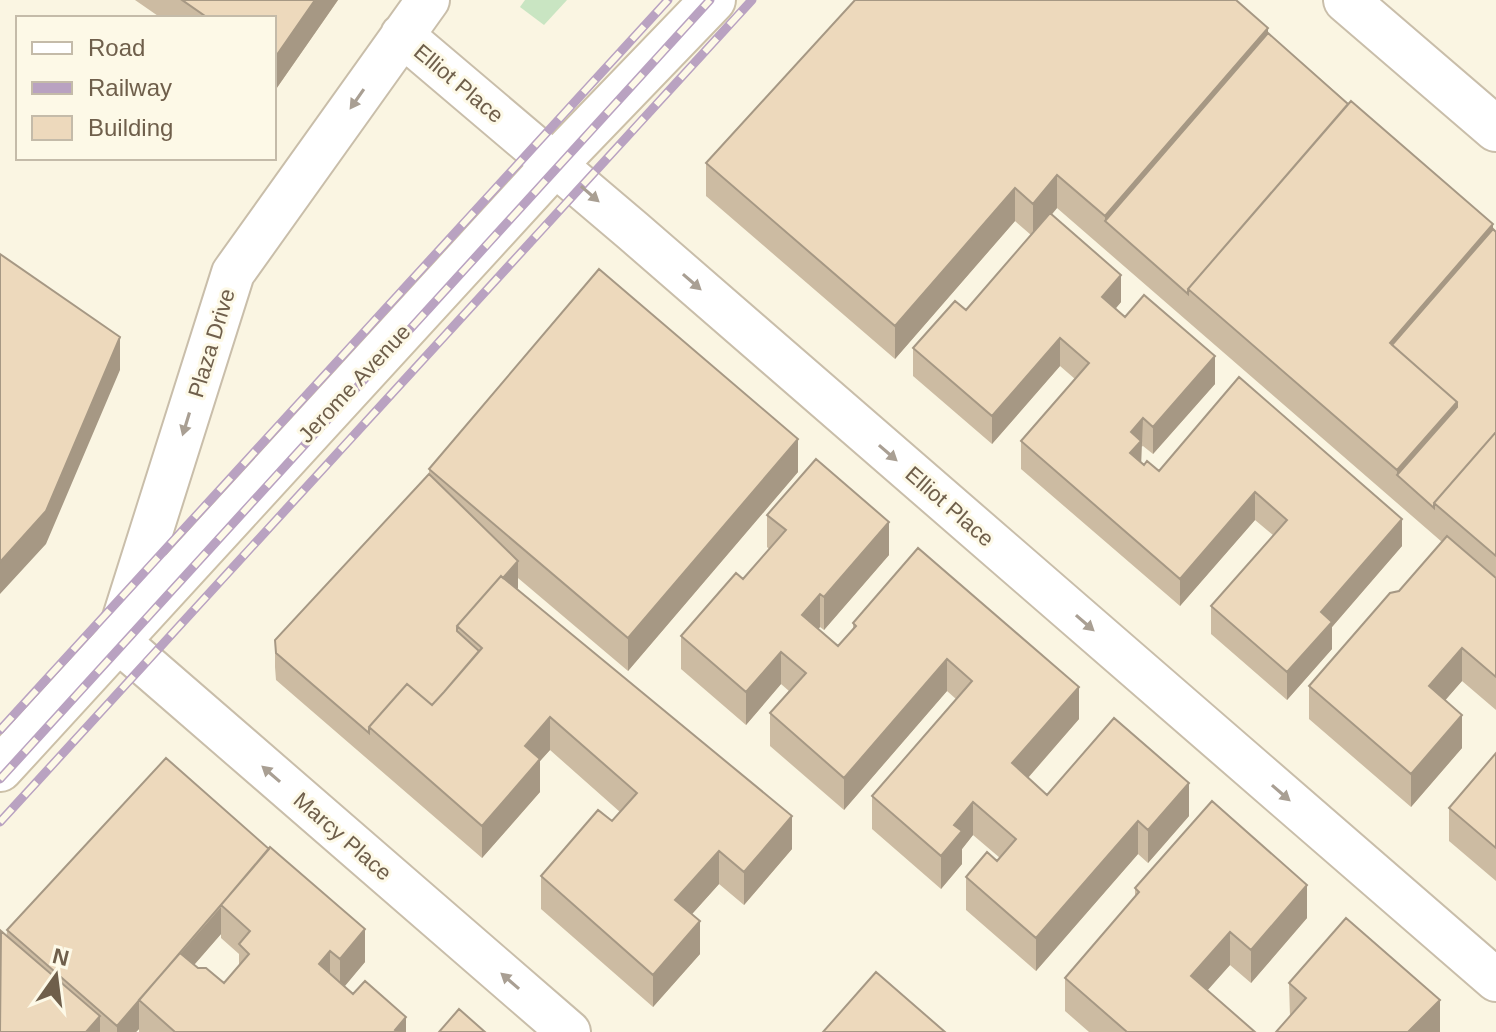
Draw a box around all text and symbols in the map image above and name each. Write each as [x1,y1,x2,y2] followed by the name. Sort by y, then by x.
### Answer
[16,16,276,160] legend
[88,34,145,61] text: Road
[409,39,508,128] street label: Elliot Place
[88,74,172,101] text: Railway
[349,88,365,110] one-way arrow
[88,114,173,141] text: Building
[580,185,600,202] one-way arrow
[682,273,702,290] one-way arrow
[183,286,240,401] street label: Plaza Drive
[293,319,416,448] street label: Jerome Avenue
[179,412,192,436] one-way arrow
[879,443,898,461] one-way arrow
[900,461,999,552] street label: Elliot Place
[1074,614,1094,631] one-way arrow
[261,766,281,783] one-way arrow
[1271,784,1291,802] one-way arrow
[289,787,397,886] street label: Marcy Place
[16,936,96,1016] north arrow
[50,943,71,971] text: N
[500,973,520,990] one-way arrow

